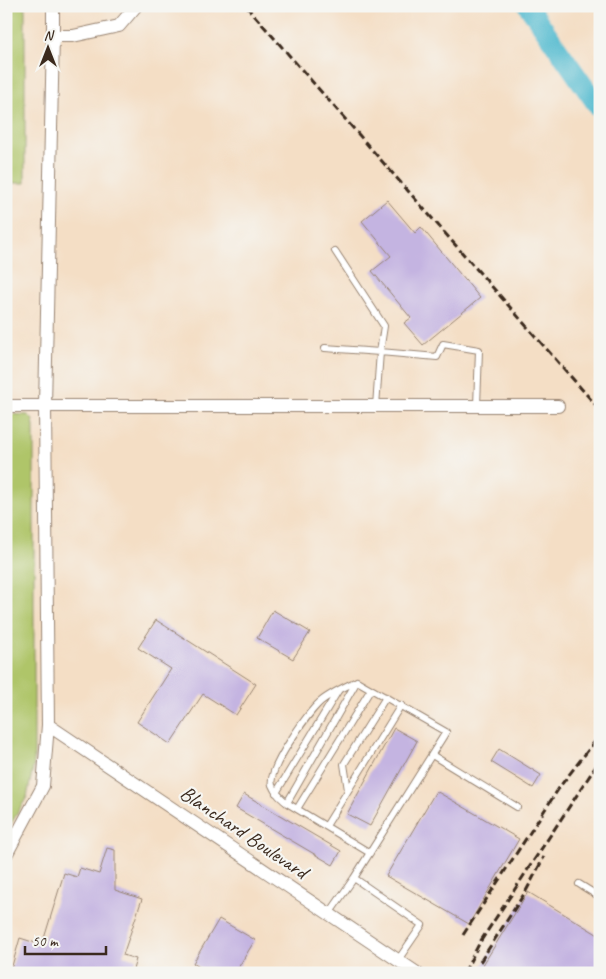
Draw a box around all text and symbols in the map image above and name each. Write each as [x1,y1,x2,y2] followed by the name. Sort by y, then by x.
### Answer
[22,22,72,72] north arrow
[44,27,55,44] text: N
[175,780,316,886] street label: Blanchard Boulevard
[25,924,106,956] scale bar
[32,932,59,951] text: 50 m

